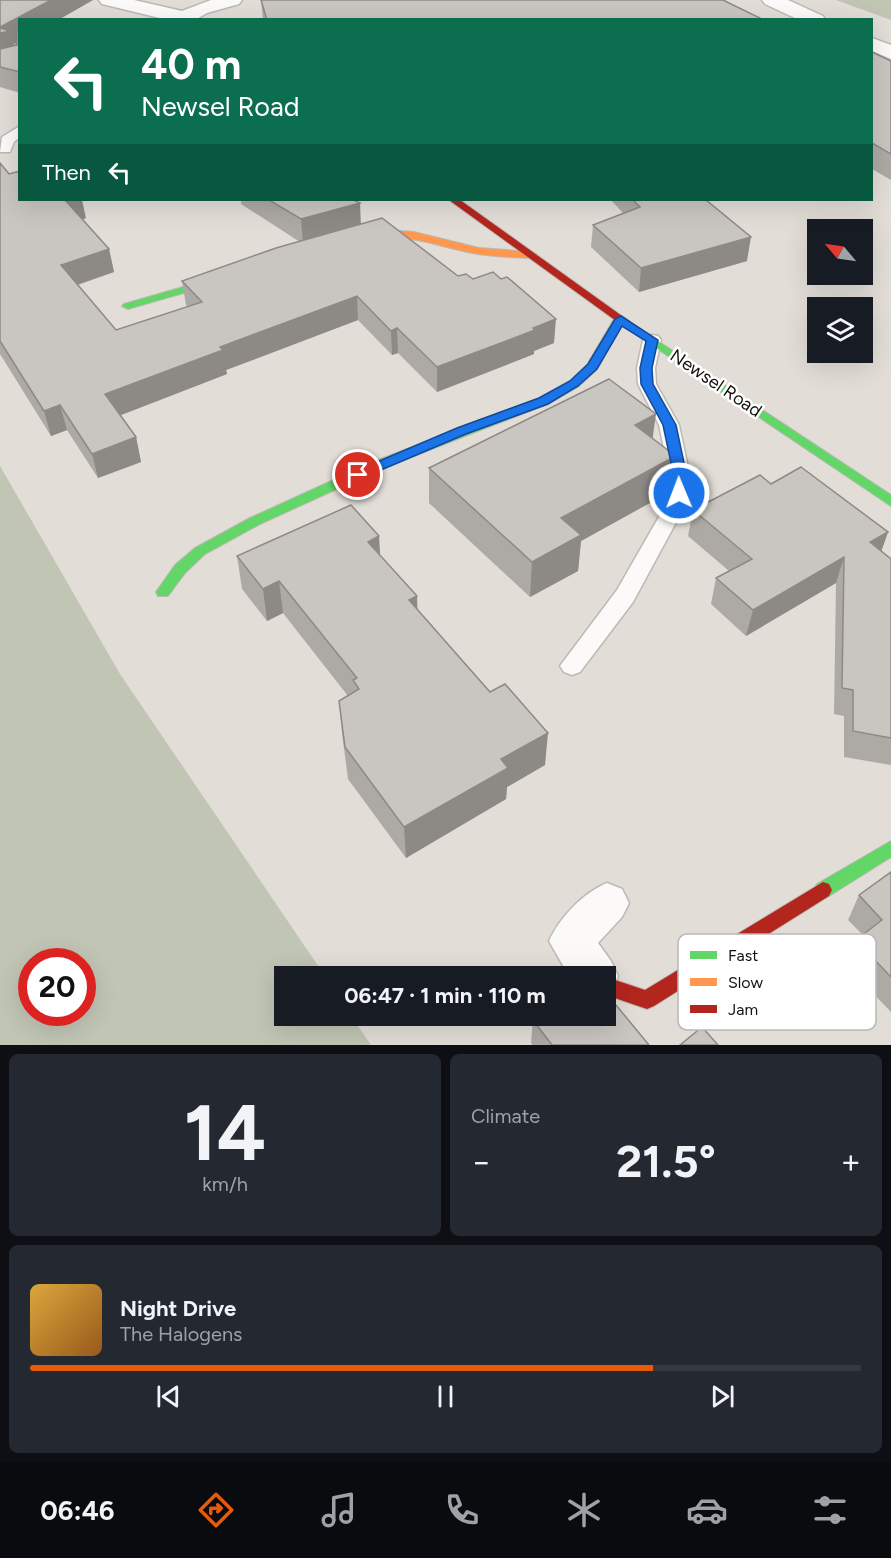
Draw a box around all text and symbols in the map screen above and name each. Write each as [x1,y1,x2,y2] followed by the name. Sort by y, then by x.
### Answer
[141,39,241,90] text: 40 m
[42,42,120,120] icon: left
[141,90,300,123] text: Newsel Road
[103,156,136,189] icon: left
[42,159,91,186] text: Then
[807,219,873,285] north arrow
[807,219,873,363] map controls
[807,297,873,363] button: layers
[666,344,766,422] street label: Newsel Road
[332,449,383,500] pin
[341,458,374,491] icon: arrive
[647,461,711,525] position arrow
[678,934,876,1030] legend
[728,946,758,965] text: Fast
[18,948,96,1026] speed limit sign: 20
[728,973,763,992] text: Slow
[344,982,546,1009] text: 06:47 · 1 min · 110 m
[728,1000,758,1019] text: Jam
[184,1086,266,1180] text: 14
[471,1104,540,1128] text: Climate
[616,1134,716,1188] text: 21.5°
[471,1142,492,1181] text: −
[840,1142,861,1181] text: +
[202,1172,248,1196] text: km/h
[120,1295,236,1322] text: Night Drive
[120,1322,242,1346] text: The Halogens
[152,1380,185,1413] icon: previous
[429,1380,462,1413] icon: pause
[706,1380,739,1413] icon: next
[195,1489,237,1531] icon: directions
[318,1489,360,1531] icon: music
[441,1489,483,1531] icon: phone
[563,1489,605,1531] icon: climate
[686,1489,728,1531] icon: car
[809,1489,851,1531] icon: filters
[40,1494,114,1527] text: 06:46

